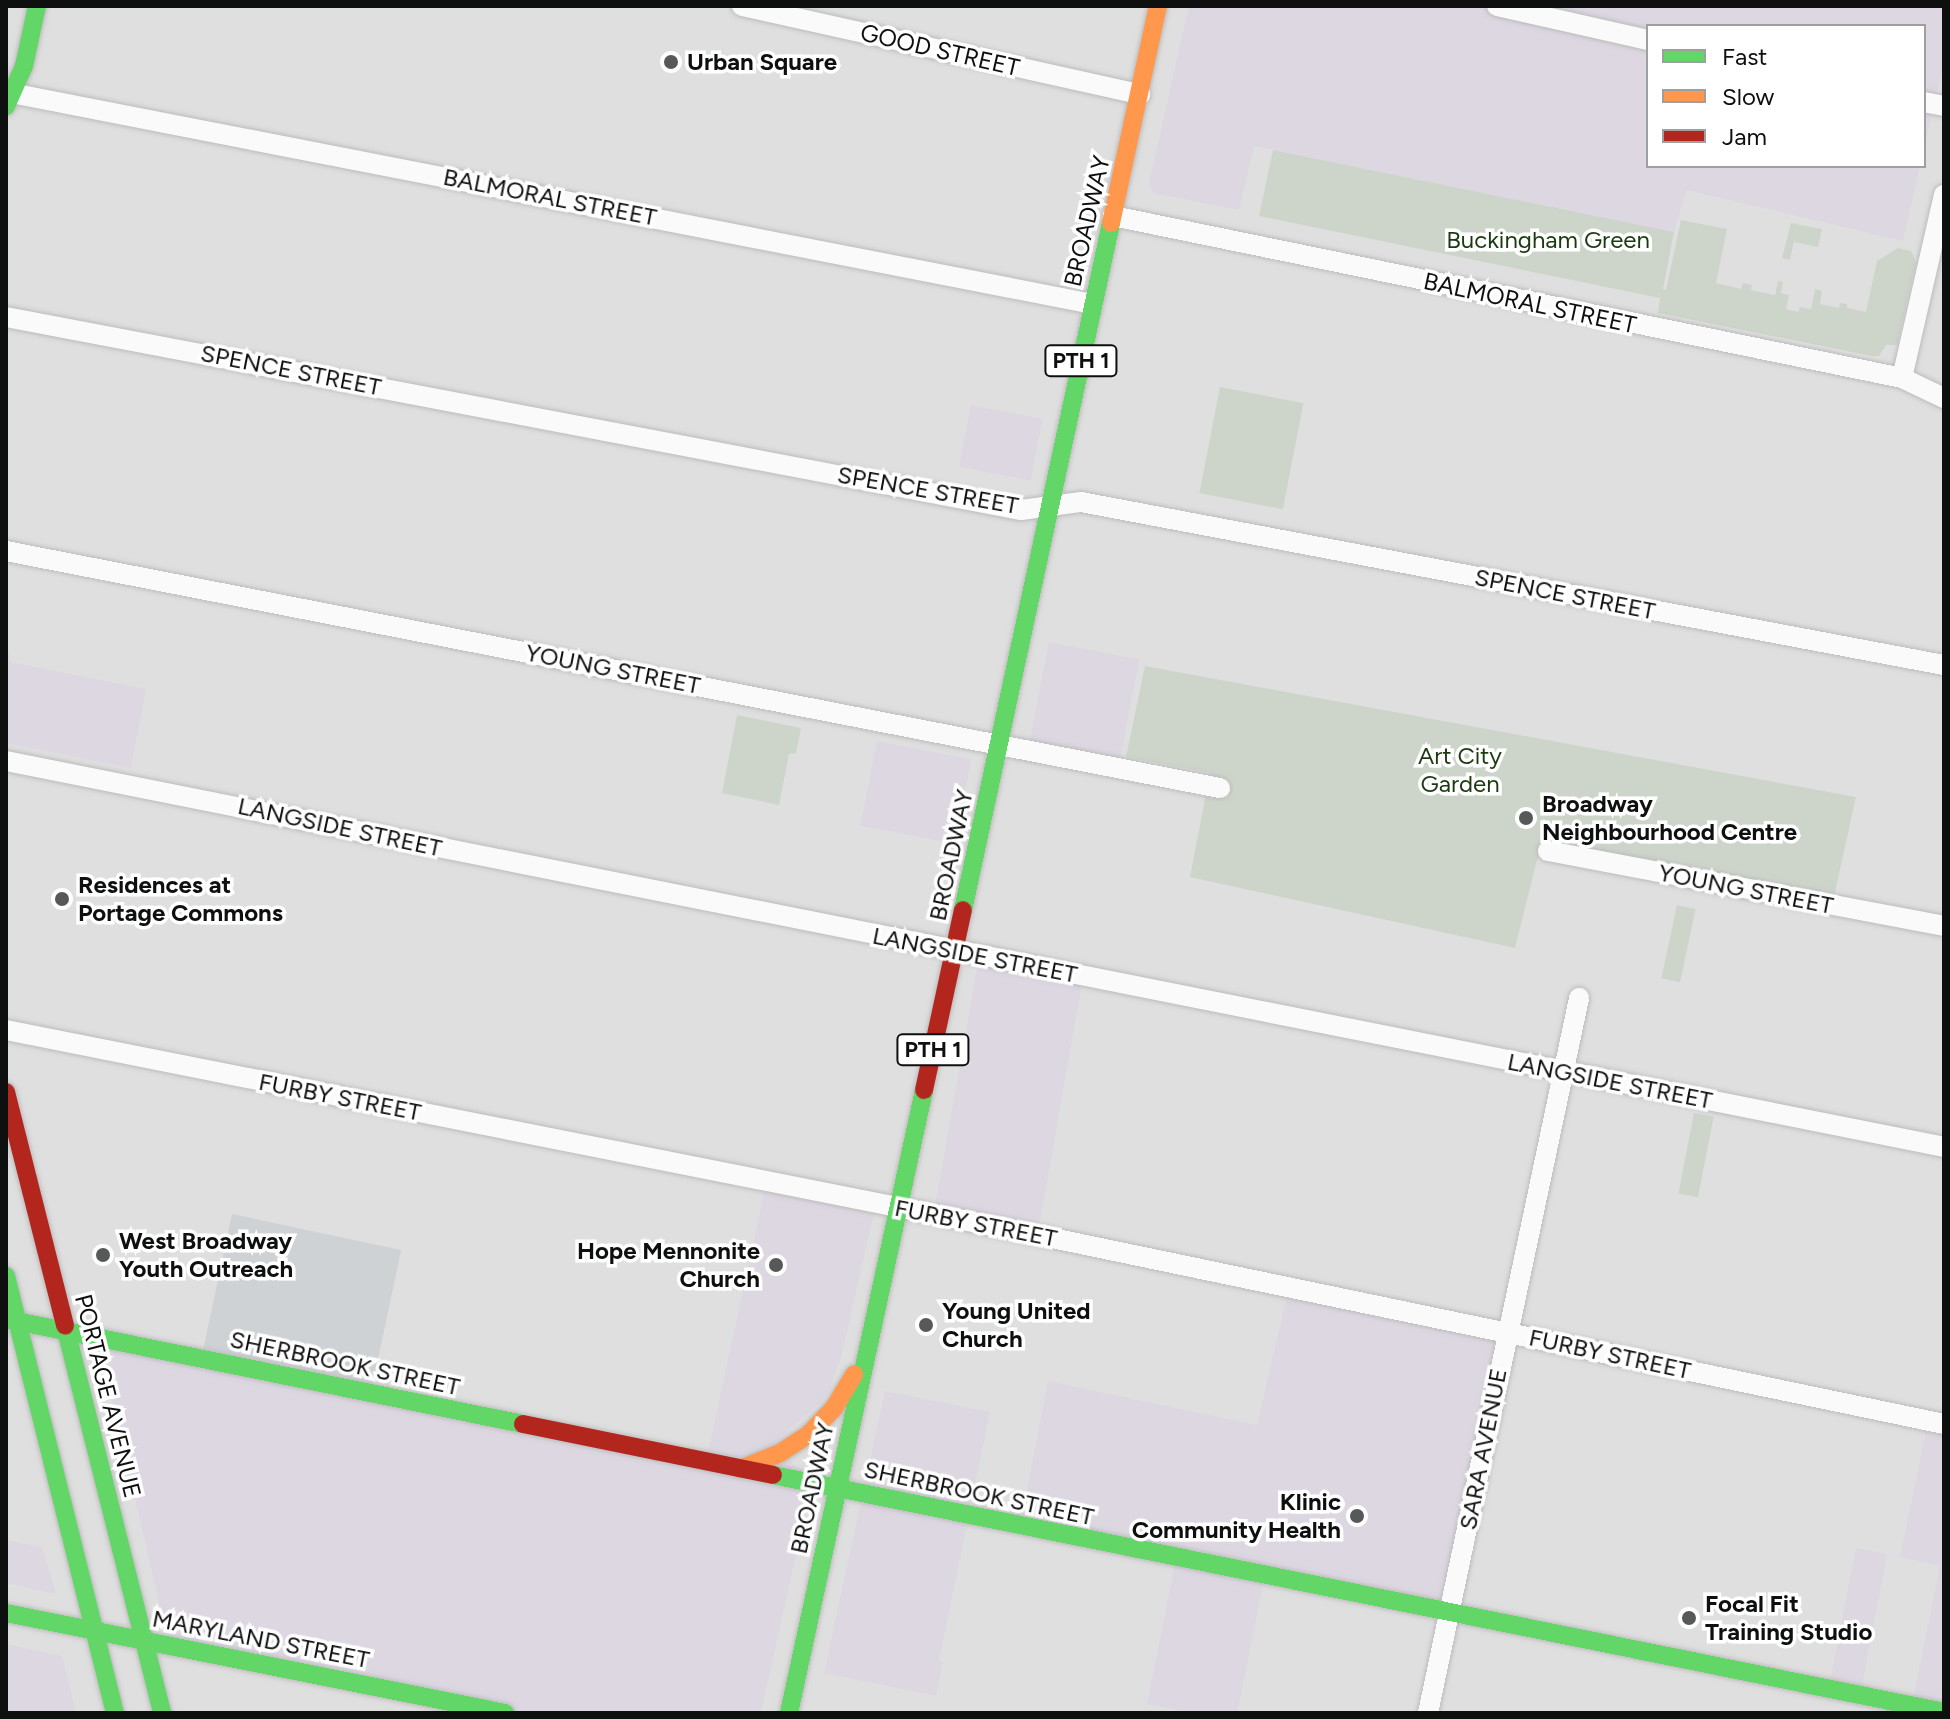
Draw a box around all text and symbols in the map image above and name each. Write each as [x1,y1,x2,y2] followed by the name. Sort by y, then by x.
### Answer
[858,18,1022,82] street label: GOOD STREET
[1646,24,1926,168] legend
[1722,42,1767,71] text: Fast
[687,48,837,76] place label: Urban Square
[662,53,680,71] marker: Urban Square
[1722,82,1774,111] text: Slow
[1722,122,1767,151] text: Jam
[1058,153,1116,289] street label: BROADWAY
[441,162,659,232] street label: BALMORAL STREET
[1446,226,1650,254] park label: Buckingham Green
[1421,266,1639,340] street label: BALMORAL STREET
[198,338,384,402] street label: SPENCE STREET
[1043,343,1119,379] road number: PTH 1
[835,460,1021,520] street label: SPENCE STREET
[1472,562,1658,626] street label: SPENCE STREET
[523,638,703,700] street label: YOUNG STREET
[1418,742,1502,798] park label: Art City Garden
[923,787,979,923] street label: BROADWAY
[1542,790,1797,846] place label: Broadway Neighbourhood Centre
[235,791,445,863] street label: LANGSIDE STREET
[1517,809,1535,827] marker: Broadway Neighbourhood Centre
[1656,858,1836,920] street label: YOUNG STREET
[78,871,283,927] place label: Residences at Portage Commons
[53,890,71,908] marker: Residences at Portage Commons
[870,921,1080,989] street label: LANGSIDE STREET
[895,1032,971,1068] road number: PTH 1
[1505,1047,1715,1115] street label: LANGSIDE STREET
[256,1067,424,1127] street label: FURBY STREET
[892,1193,1060,1253] street label: FURBY STREET
[119,1227,293,1283] place label: West Broadway Youth Outreach
[577,1237,760,1293] place label: Hope Mennonite Church
[94,1246,112,1264] marker: West Broadway Youth Outreach
[767,1256,785,1274] marker: Hope Mennonite Church
[69,1291,147,1501] street label: PORTAGE AVENUE
[942,1297,1091,1353] place label: Young United Church
[917,1316,935,1334] marker: Young United Church
[1526,1323,1694,1385] street label: FURBY STREET
[227,1325,463,1401] street label: SHERBROOK STREET
[1453,1366,1513,1532] street label: SARA AVENUE
[784,1420,840,1556] street label: BROADWAY
[861,1455,1097,1531] street label: SHERBROOK STREET
[1132,1488,1341,1544] place label: Klinic Community Health
[1348,1507,1366,1525] marker: Klinic Community Health
[1705,1590,1872,1646] place label: Focal Fit Training Studio
[150,1604,372,1674] street label: MARYLAND STREET
[1680,1609,1698,1627] marker: Focal Fit Training Studio

